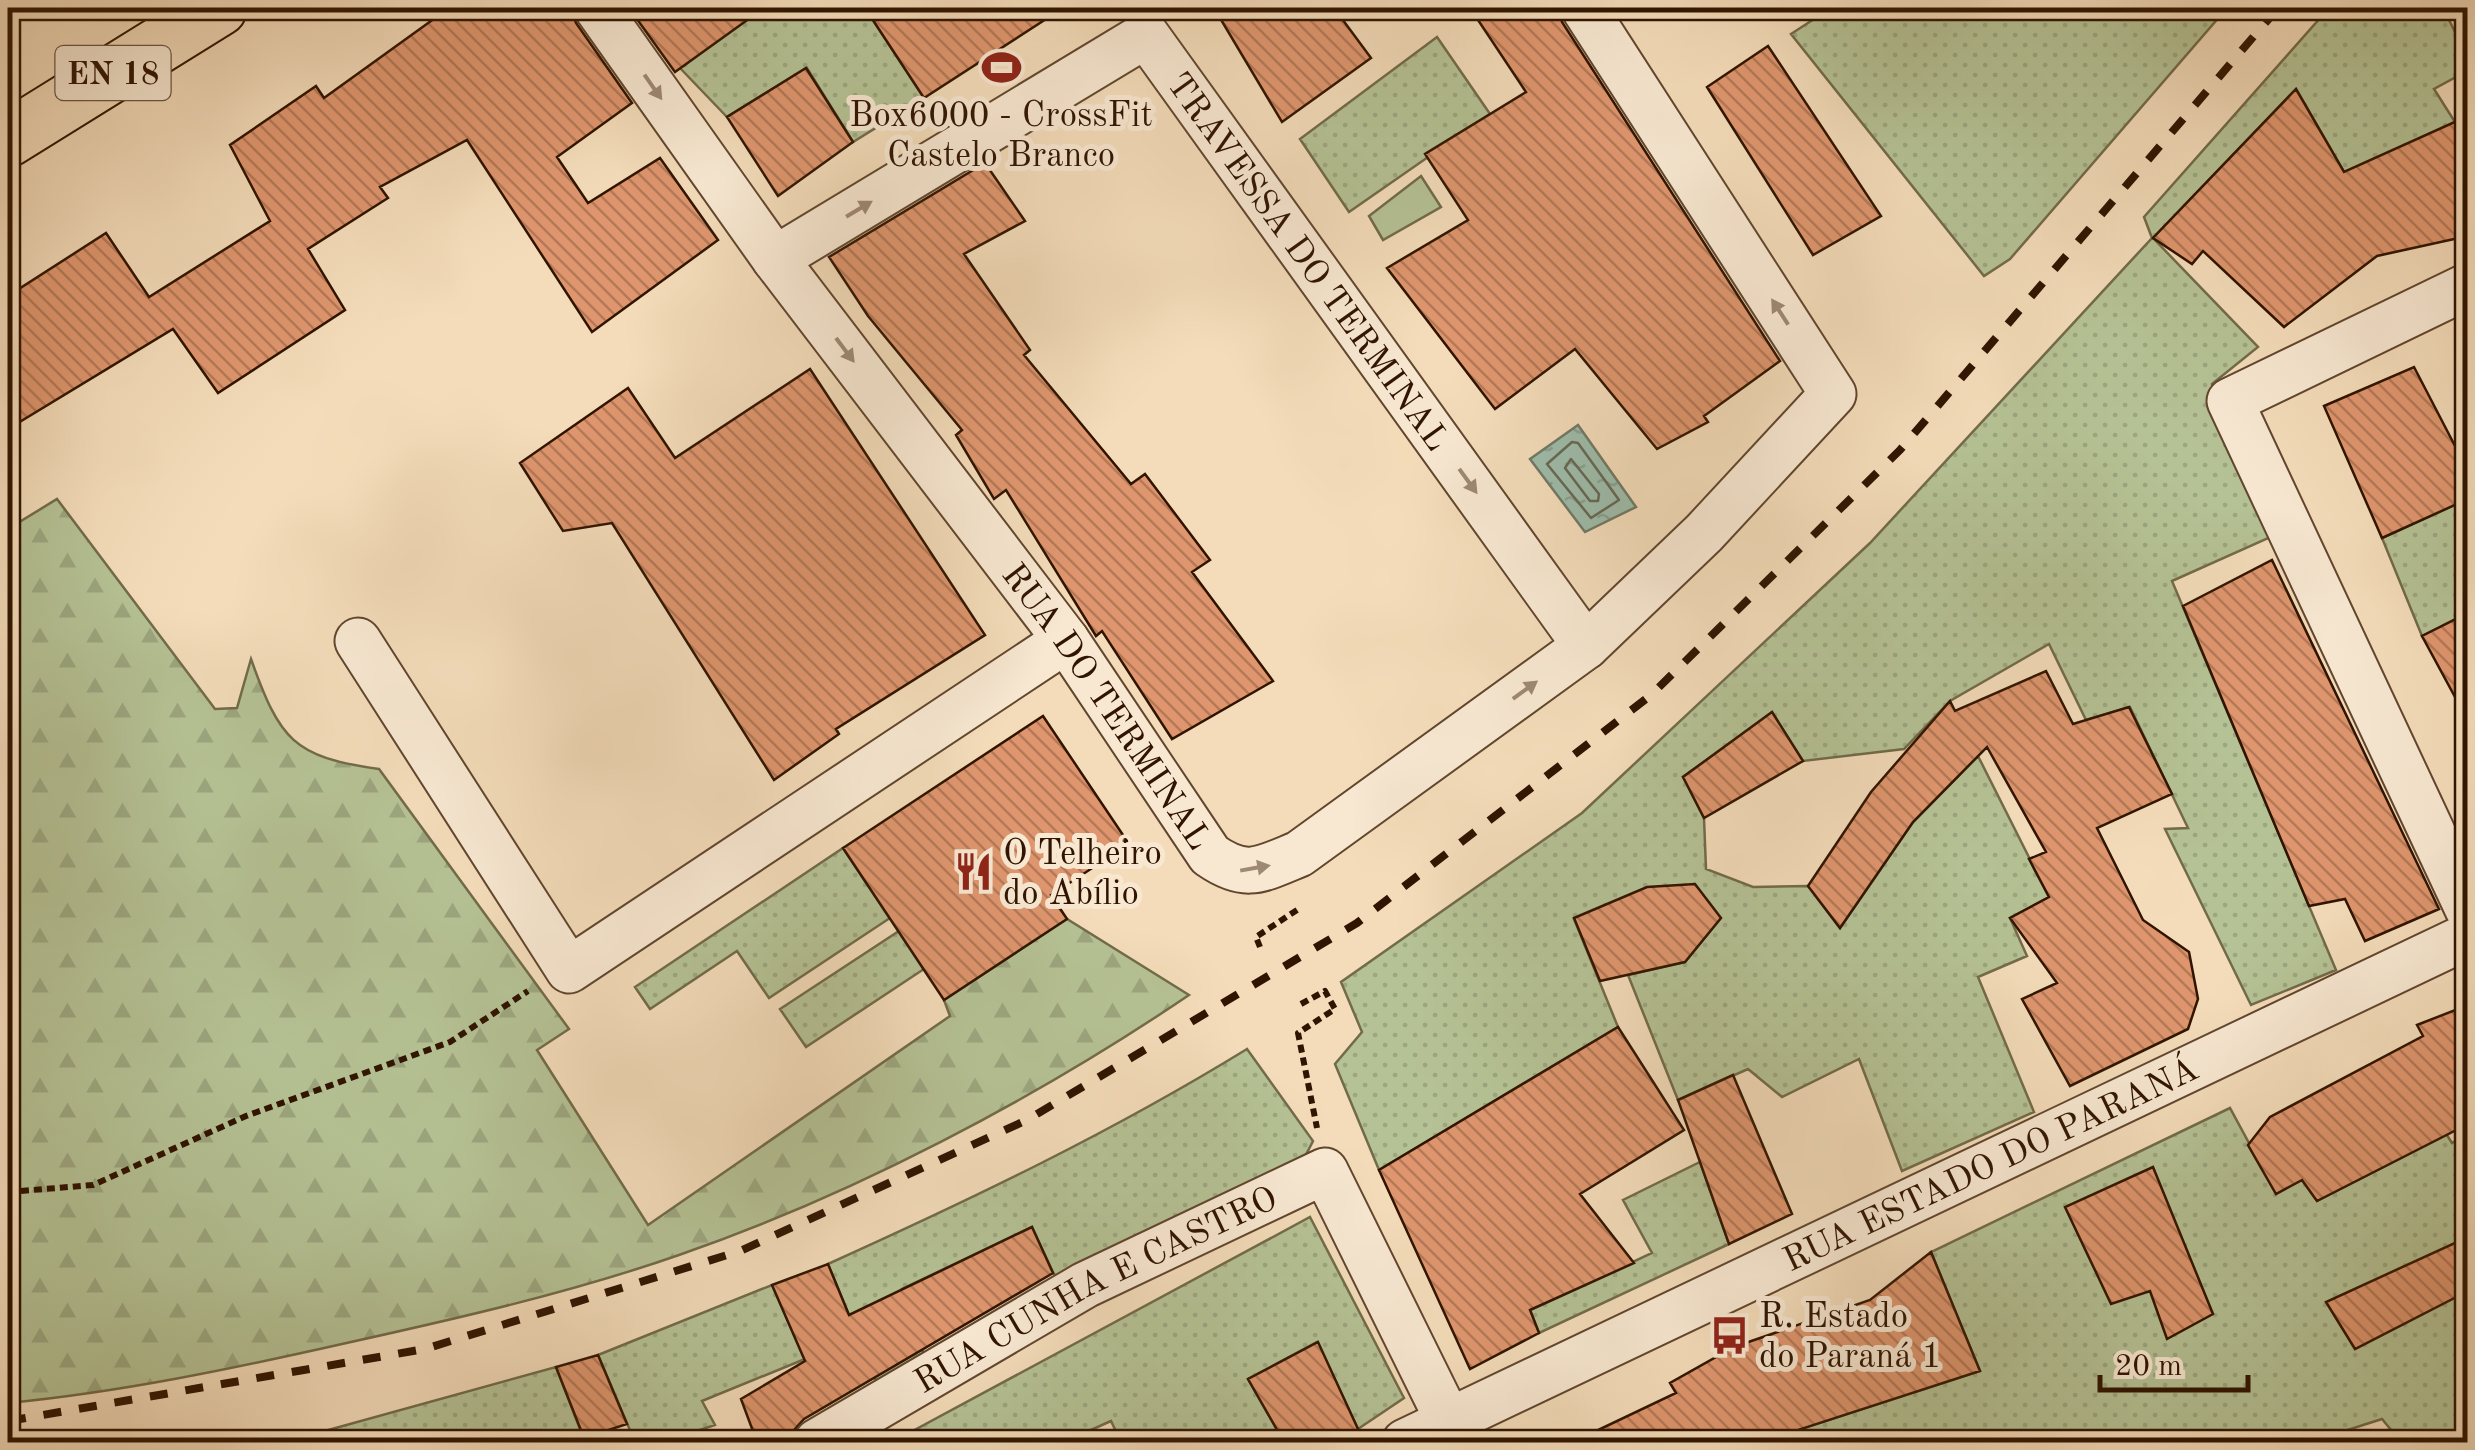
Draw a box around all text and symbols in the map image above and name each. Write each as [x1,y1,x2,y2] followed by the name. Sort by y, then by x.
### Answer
[56,46,170,100] road number: EN 18
[980,46,1022,88] sports icon: Box6000 - CrossFit Castelo Branco
[1159,67,1454,458] street label: TRAVESSA DO TERMINAL
[643,74,662,100] one-way arrow
[849,99,1153,174] place label: Box6000 - CrossFit Castelo Branco
[845,201,873,218] one-way arrow
[1772,298,1790,325] one-way arrow
[834,337,854,363] one-way arrow
[1457,468,1477,494] one-way arrow
[994,558,1216,857] street label: RUA DO TERMINAL
[1511,681,1538,701] one-way arrow
[1003,837,1162,912] place label: O Telheiro do Abílio
[952,851,994,893] restaurant icon: O Telheiro do Abílio
[1240,860,1271,875] one-way arrow
[1778,1046,2204,1279] street label: RUA ESTADO DO PARANÁ
[909,1181,1283,1401] street label: RUA CUNHA E CASTRO
[1759,1300,1942,1375] place label: R. Estado do Paraná 1
[1708,1314,1750,1356] bus stop icon: R. Estado do Paraná 1
[2100,1330,2248,1392] scale bar
[2115,1352,2182,1382] text: 20 m

